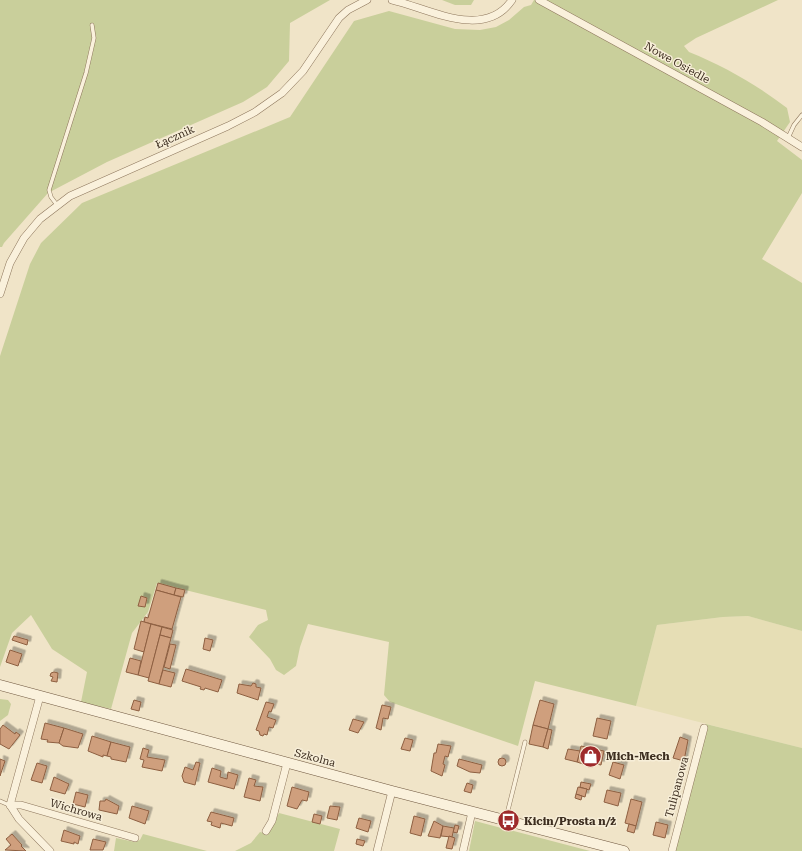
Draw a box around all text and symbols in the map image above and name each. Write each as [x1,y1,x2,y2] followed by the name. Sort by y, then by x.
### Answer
[642,40,712,86] street label: Nowe Osiedle
[153,123,197,151] street label: Łącznik
[578,743,604,769] shop icon: Mich-Mech
[293,746,337,770] street label: Szkolna
[606,750,670,763] place label: Mich-Mech
[663,755,691,819] street label: Tulipanowa
[48,796,104,824] street label: Wichrowa
[495,808,521,834] bus stop icon: Kicin/Prosta n/ż
[524,815,616,828] place label: Kicin/Prosta n/ż

